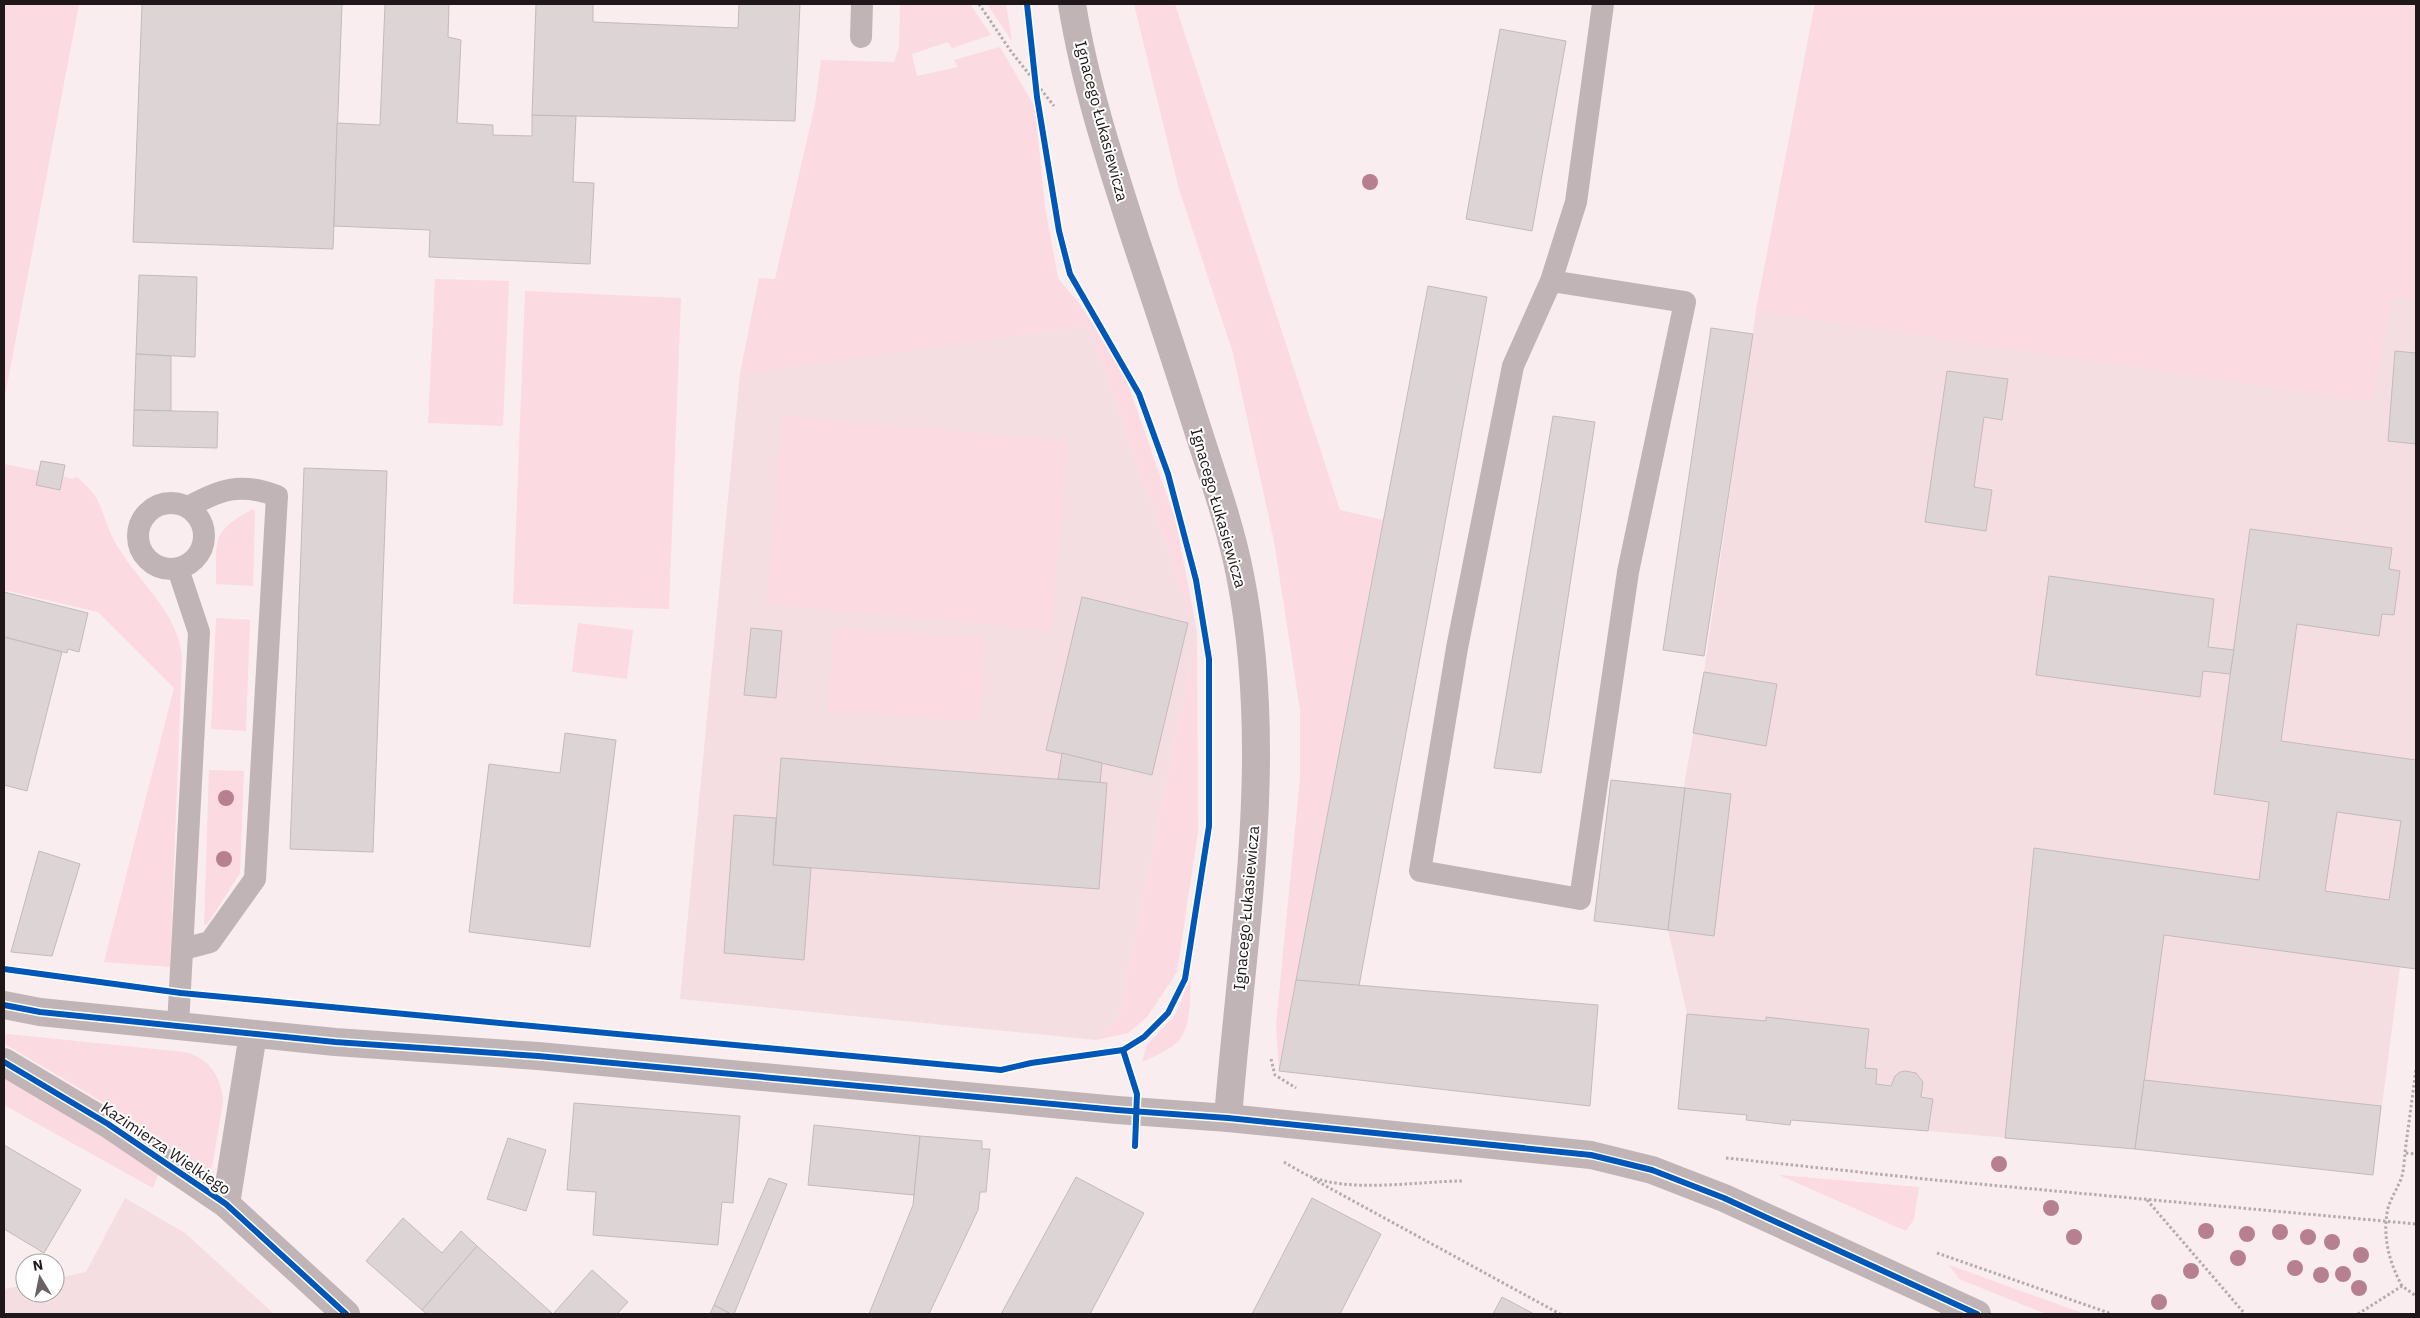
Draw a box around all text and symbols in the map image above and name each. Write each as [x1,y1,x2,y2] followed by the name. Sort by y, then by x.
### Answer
[1071,39,1133,204] street label: Ignacego Łukasiewicza
[1187,426,1251,591] street label: Ignacego Łukasiewicza
[1229,824,1263,991] street label: Ignacego Łukasiewicza
[97,1097,235,1199] street label: Kazimierza Wielkiego
[15,1253,65,1303] north arrow
[31,1255,44,1275] text: N

